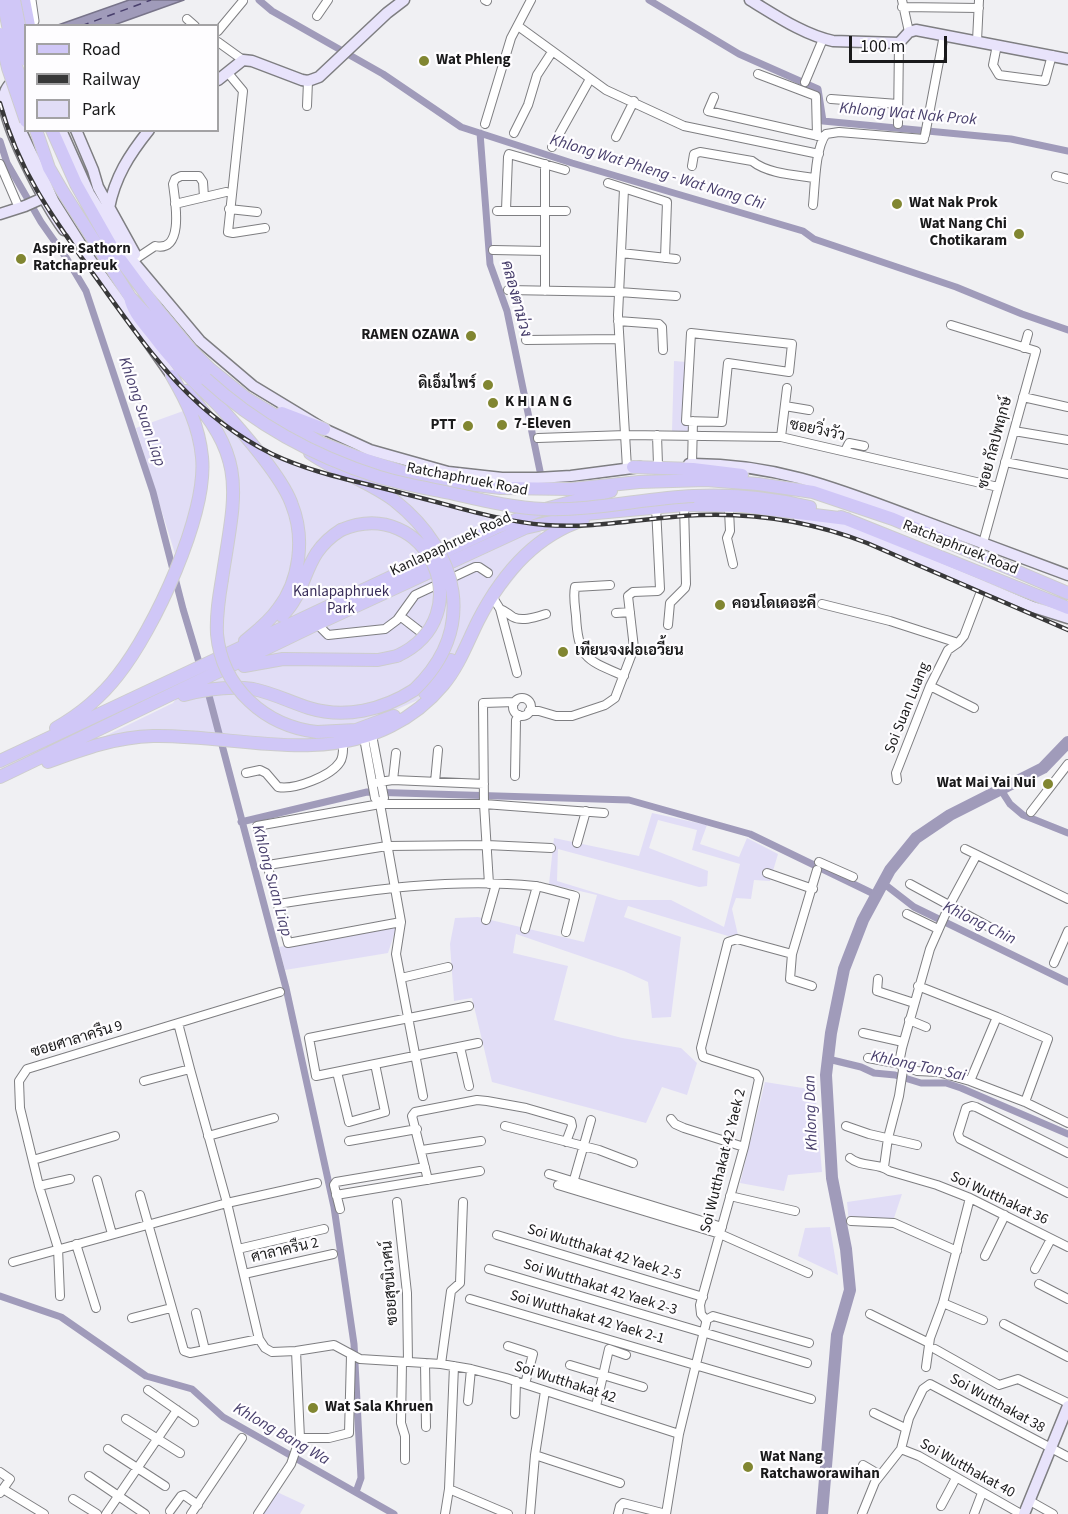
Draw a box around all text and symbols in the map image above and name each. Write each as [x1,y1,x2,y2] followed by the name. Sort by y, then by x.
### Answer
[24,24,219,132] legend
[852,24,950,62] scale bar
[860,34,905,59] text: 100 m
[82,37,121,62] text: Road
[436,52,511,70] place label: Wat Phleng
[417,54,431,68] marker: Wat Phleng
[82,67,141,92] text: Railway
[82,97,116,122] text: Park
[839,99,977,131] water label: Khlong Wat Nak Prok
[547,131,767,215] water label: Khlong Wat Phleng - Wat Nang Chi
[909,195,998,213] place label: Wat Nak Prok
[890,197,904,211] marker: Wat Nak Prok
[920,216,1007,251] place label: Wat Nang Chi Chotikaram
[1012,227,1026,241] marker: Wat Nang Chi Chotikaram
[33,241,131,276] place label: Aspire Sathorn Ratchapreuk
[14,252,28,266] marker: Aspire Sathorn Ratchapreuk
[496,259,534,339] water label: คลองตาม่วง
[361,327,459,345] place label: RAMEN OZAWA
[464,329,478,343] marker: RAMEN OZAWA
[113,355,169,469] water label: Khlong Suan Liap
[418,376,476,394] place label: ดิเอ็มไพร์
[481,378,495,392] marker: ดิเอ็มไพร์
[505,394,572,412] place label: K H I A N G
[975,395,1017,491] street label: ซอย กัลปพฤกษ์
[486,396,500,410] marker: K H I A N G
[514,416,571,434] place label: 7-Eleven
[788,416,846,446] street label: ซอยวิ่งวัว
[431,417,456,435] place label: PTT
[495,418,509,432] marker: 7-Eleven
[461,419,475,433] marker: PTT
[405,459,529,501] street label: Ratchaphruek Road
[388,509,514,581] street label: Kanlapaphruek Road
[900,517,1020,579] street label: Ratchaphruek Road
[293,584,389,619] park label: Kanlapaphruek Park
[732,596,816,614] place label: คอนโดเดอะคี
[713,598,727,612] marker: คอนโดเดอะคี
[575,643,684,661] place label: เทียนจงฝอเอวี้ยน
[556,645,570,659] marker: เทียนจงฝอเอวี้ยน
[882,660,934,756] street label: Soi Suan Luang
[937,775,1036,793] place label: Wat Mai Yai Nui
[1041,777,1055,791] marker: Wat Mai Yai Nui
[247,823,295,939] water label: Khlong Suan Liap
[939,898,1019,950] water label: Khlong Chin
[29,1017,125,1063] street label: ซอยศาลาครืน 9
[869,1048,967,1086] water label: Khlong Ton Sai
[801,1075,823,1151] water label: Khlong Dan
[697,1087,751,1235] street label: Soi Wutthakat 42 Yaek 2
[947,1168,1051,1230] street label: Soi Wutthakat 36
[525,1221,683,1285] street label: Soi Wutthakat 42 Yaek 2-5
[250,1235,320,1267] street label: ศาลาครืน 2
[379,1240,403,1326] street label: ซอยสุขนิเวศน์
[521,1256,679,1320] street label: Soi Wutthakat 42 Yaek 2-3
[508,1287,666,1349] street label: Soi Wutthakat 42 Yaek 2-1
[512,1358,618,1408] street label: Soi Wutthakat 42
[946,1370,1048,1438] street label: Soi Wutthakat 38
[325,1399,433,1417] place label: Wat Sala Khruen
[230,1400,332,1470] water label: Khlong Bang Wa
[306,1401,320,1415] marker: Wat Sala Khruen
[916,1435,1018,1503] street label: Soi Wutthakat 40
[760,1449,880,1484] place label: Wat Nang Ratchaworawihan
[741,1460,755,1474] marker: Wat Nang Ratchaworawihan

